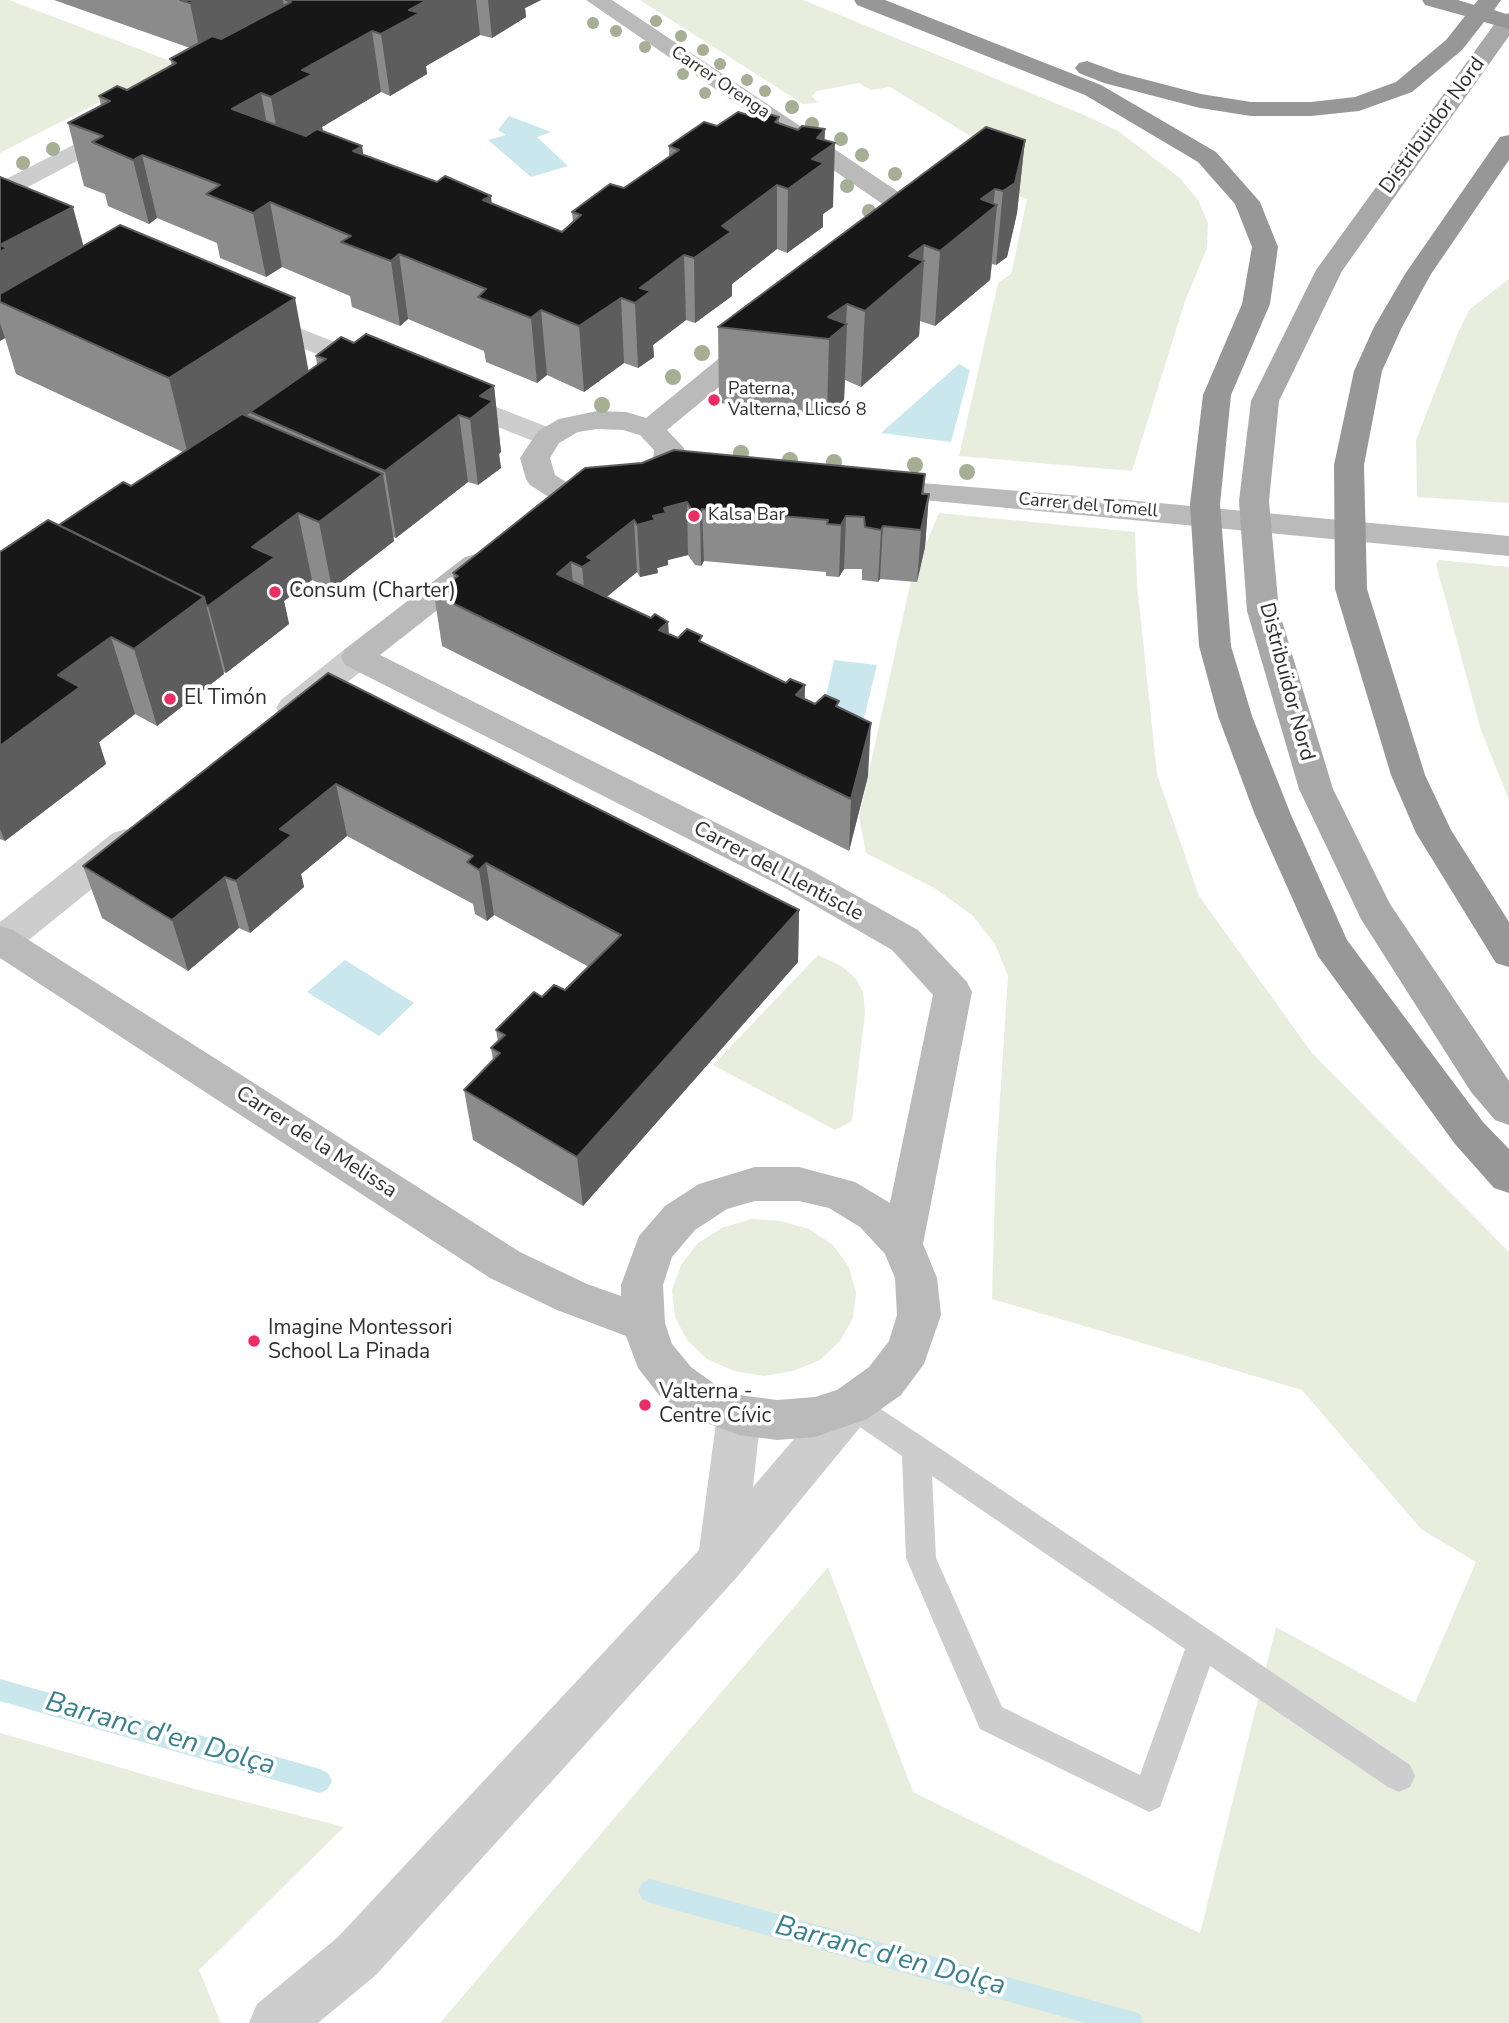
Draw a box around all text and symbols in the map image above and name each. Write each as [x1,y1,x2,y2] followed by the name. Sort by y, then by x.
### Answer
[666,42,774,124] street label: Carrer Orenga
[1375,53,1491,199] street label: Distribuïdor Nord
[728,379,867,422] place label: Paterna, Valterna, Llicsó 8
[706,392,722,408] marker: Paterna, Valterna, Llicsó 8
[1017,489,1159,523] street label: Carrer del Tomell
[708,505,785,527] place label: Kalsa Bar
[686,508,702,524] marker: Kalsa Bar
[289,579,456,605] place label: Consum (Charter)
[267,584,283,600] marker: Consum (Charter)
[1253,600,1319,764] street label: Distribuïdor Nord
[184,686,267,712] place label: El Timón
[162,691,178,707] marker: El Timón
[689,817,867,927] street label: Carrer del Llentiscle
[231,1082,401,1204] street label: Carrer de la Melissa
[268,1316,452,1366] place label: Imagine Montessori School La Pinada
[246,1333,262,1349] marker: Imagine Montessori School La Pinada
[659,1380,771,1430] place label: Valterna - Centre Cívic
[637,1397,653,1413] marker: Valterna - Centre Cívic
[41,1686,279,1784] water label: Barranc d'en Dolça
[771,1910,1009,2004] water label: Barranc d'en Dolça

